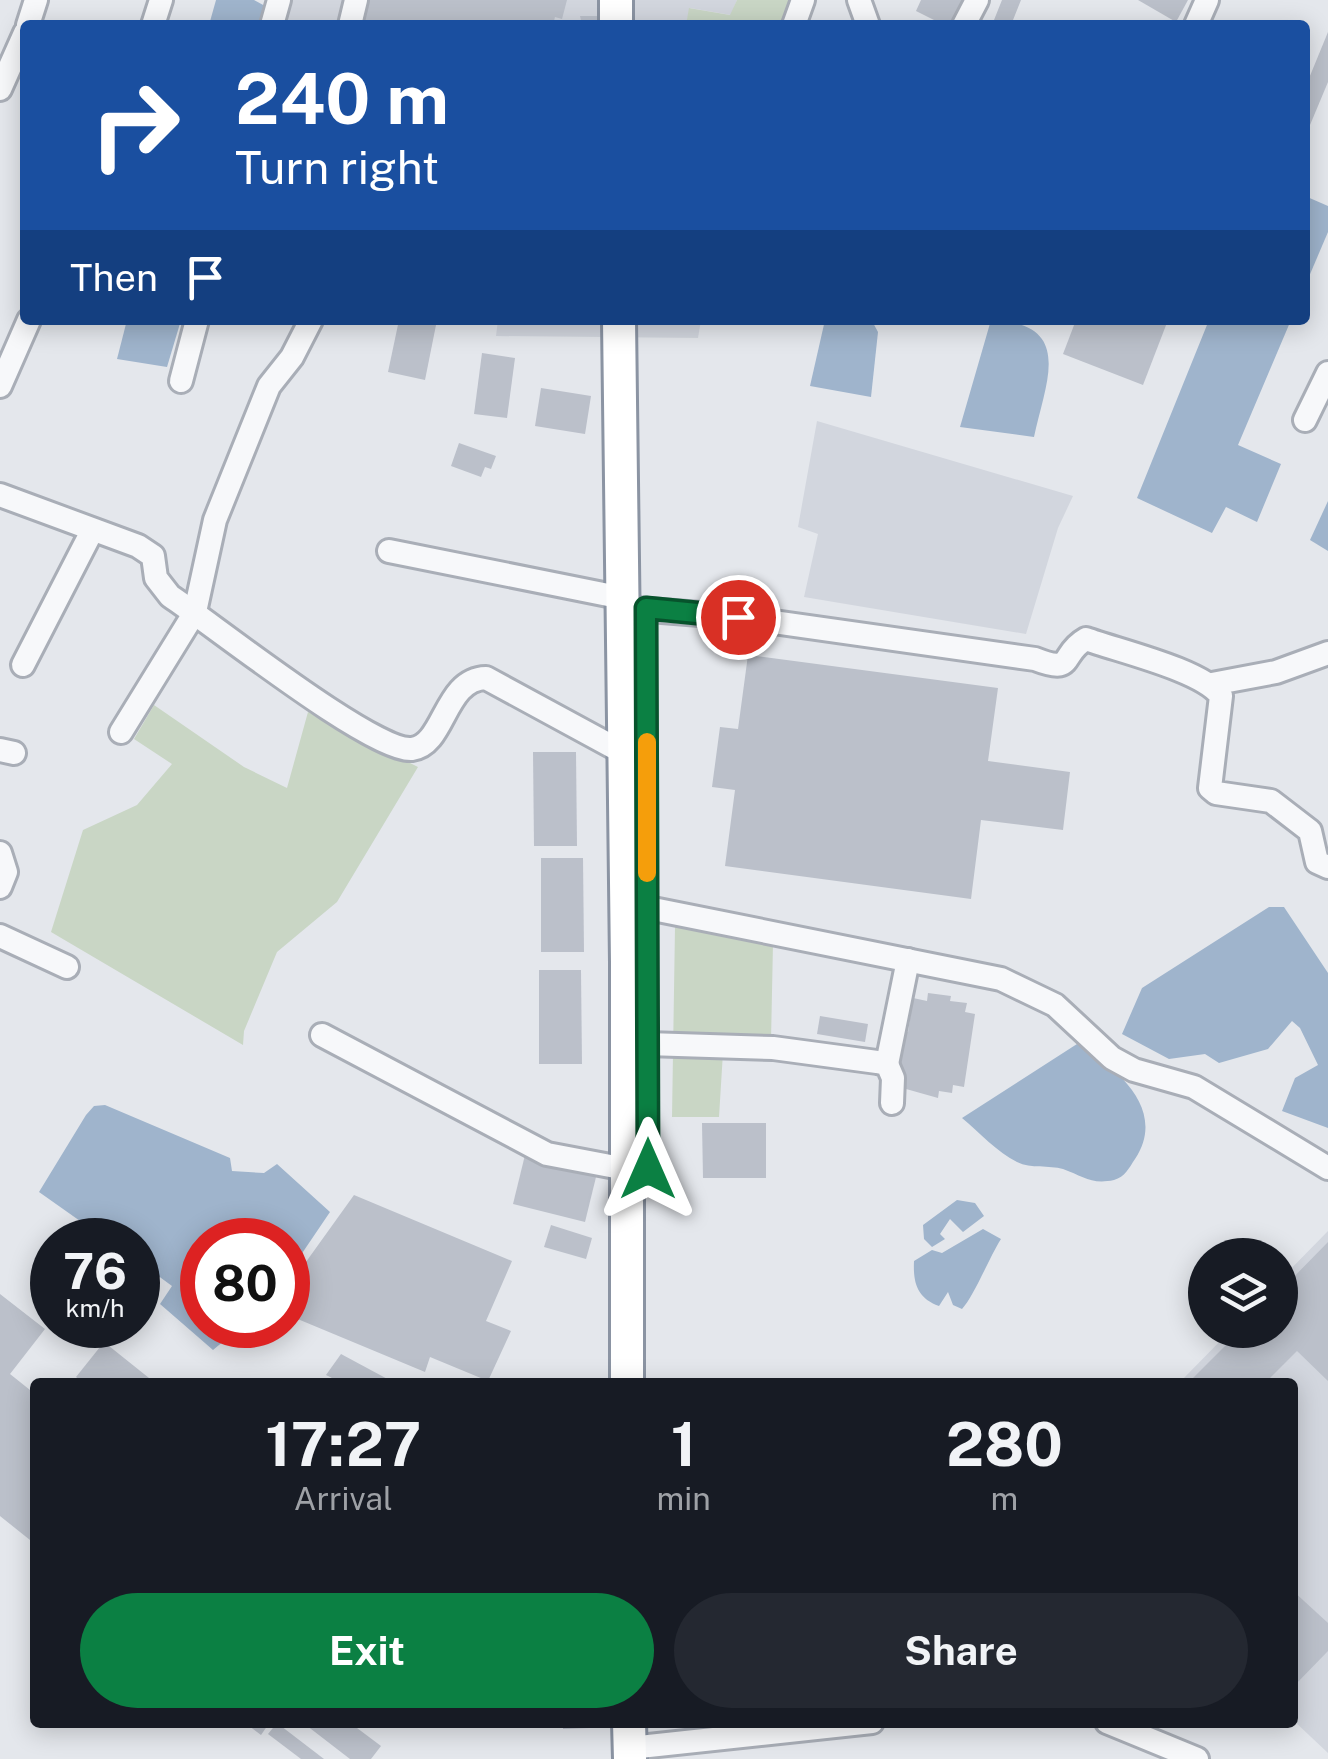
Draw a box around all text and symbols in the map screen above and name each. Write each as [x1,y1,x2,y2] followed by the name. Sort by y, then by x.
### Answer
[235,57,449,140] text: 240 m
[70,60,200,190] icon: right
[235,141,439,194] text: Turn right
[178,250,233,305] icon: arrive
[70,255,158,300] text: Then
[696,575,781,660] pin
[711,590,766,645] icon: arrive
[596,1117,700,1221] position arrow
[180,1218,310,1348] speed limit sign: 80
[1188,1238,1298,1348] map controls
[1188,1238,1298,1348] button: layers
[63,1241,127,1300] text: 76
[66,1293,124,1323] text: km/h
[265,1409,421,1480] text: 17:27
[671,1409,697,1480] text: 1
[946,1409,1063,1480] text: 280
[294,1480,393,1517] text: Arrival
[657,1480,711,1517] text: min
[991,1480,1018,1517] text: m
[80,1593,654,1708] button: Exit
[674,1593,1248,1708] button: Share

